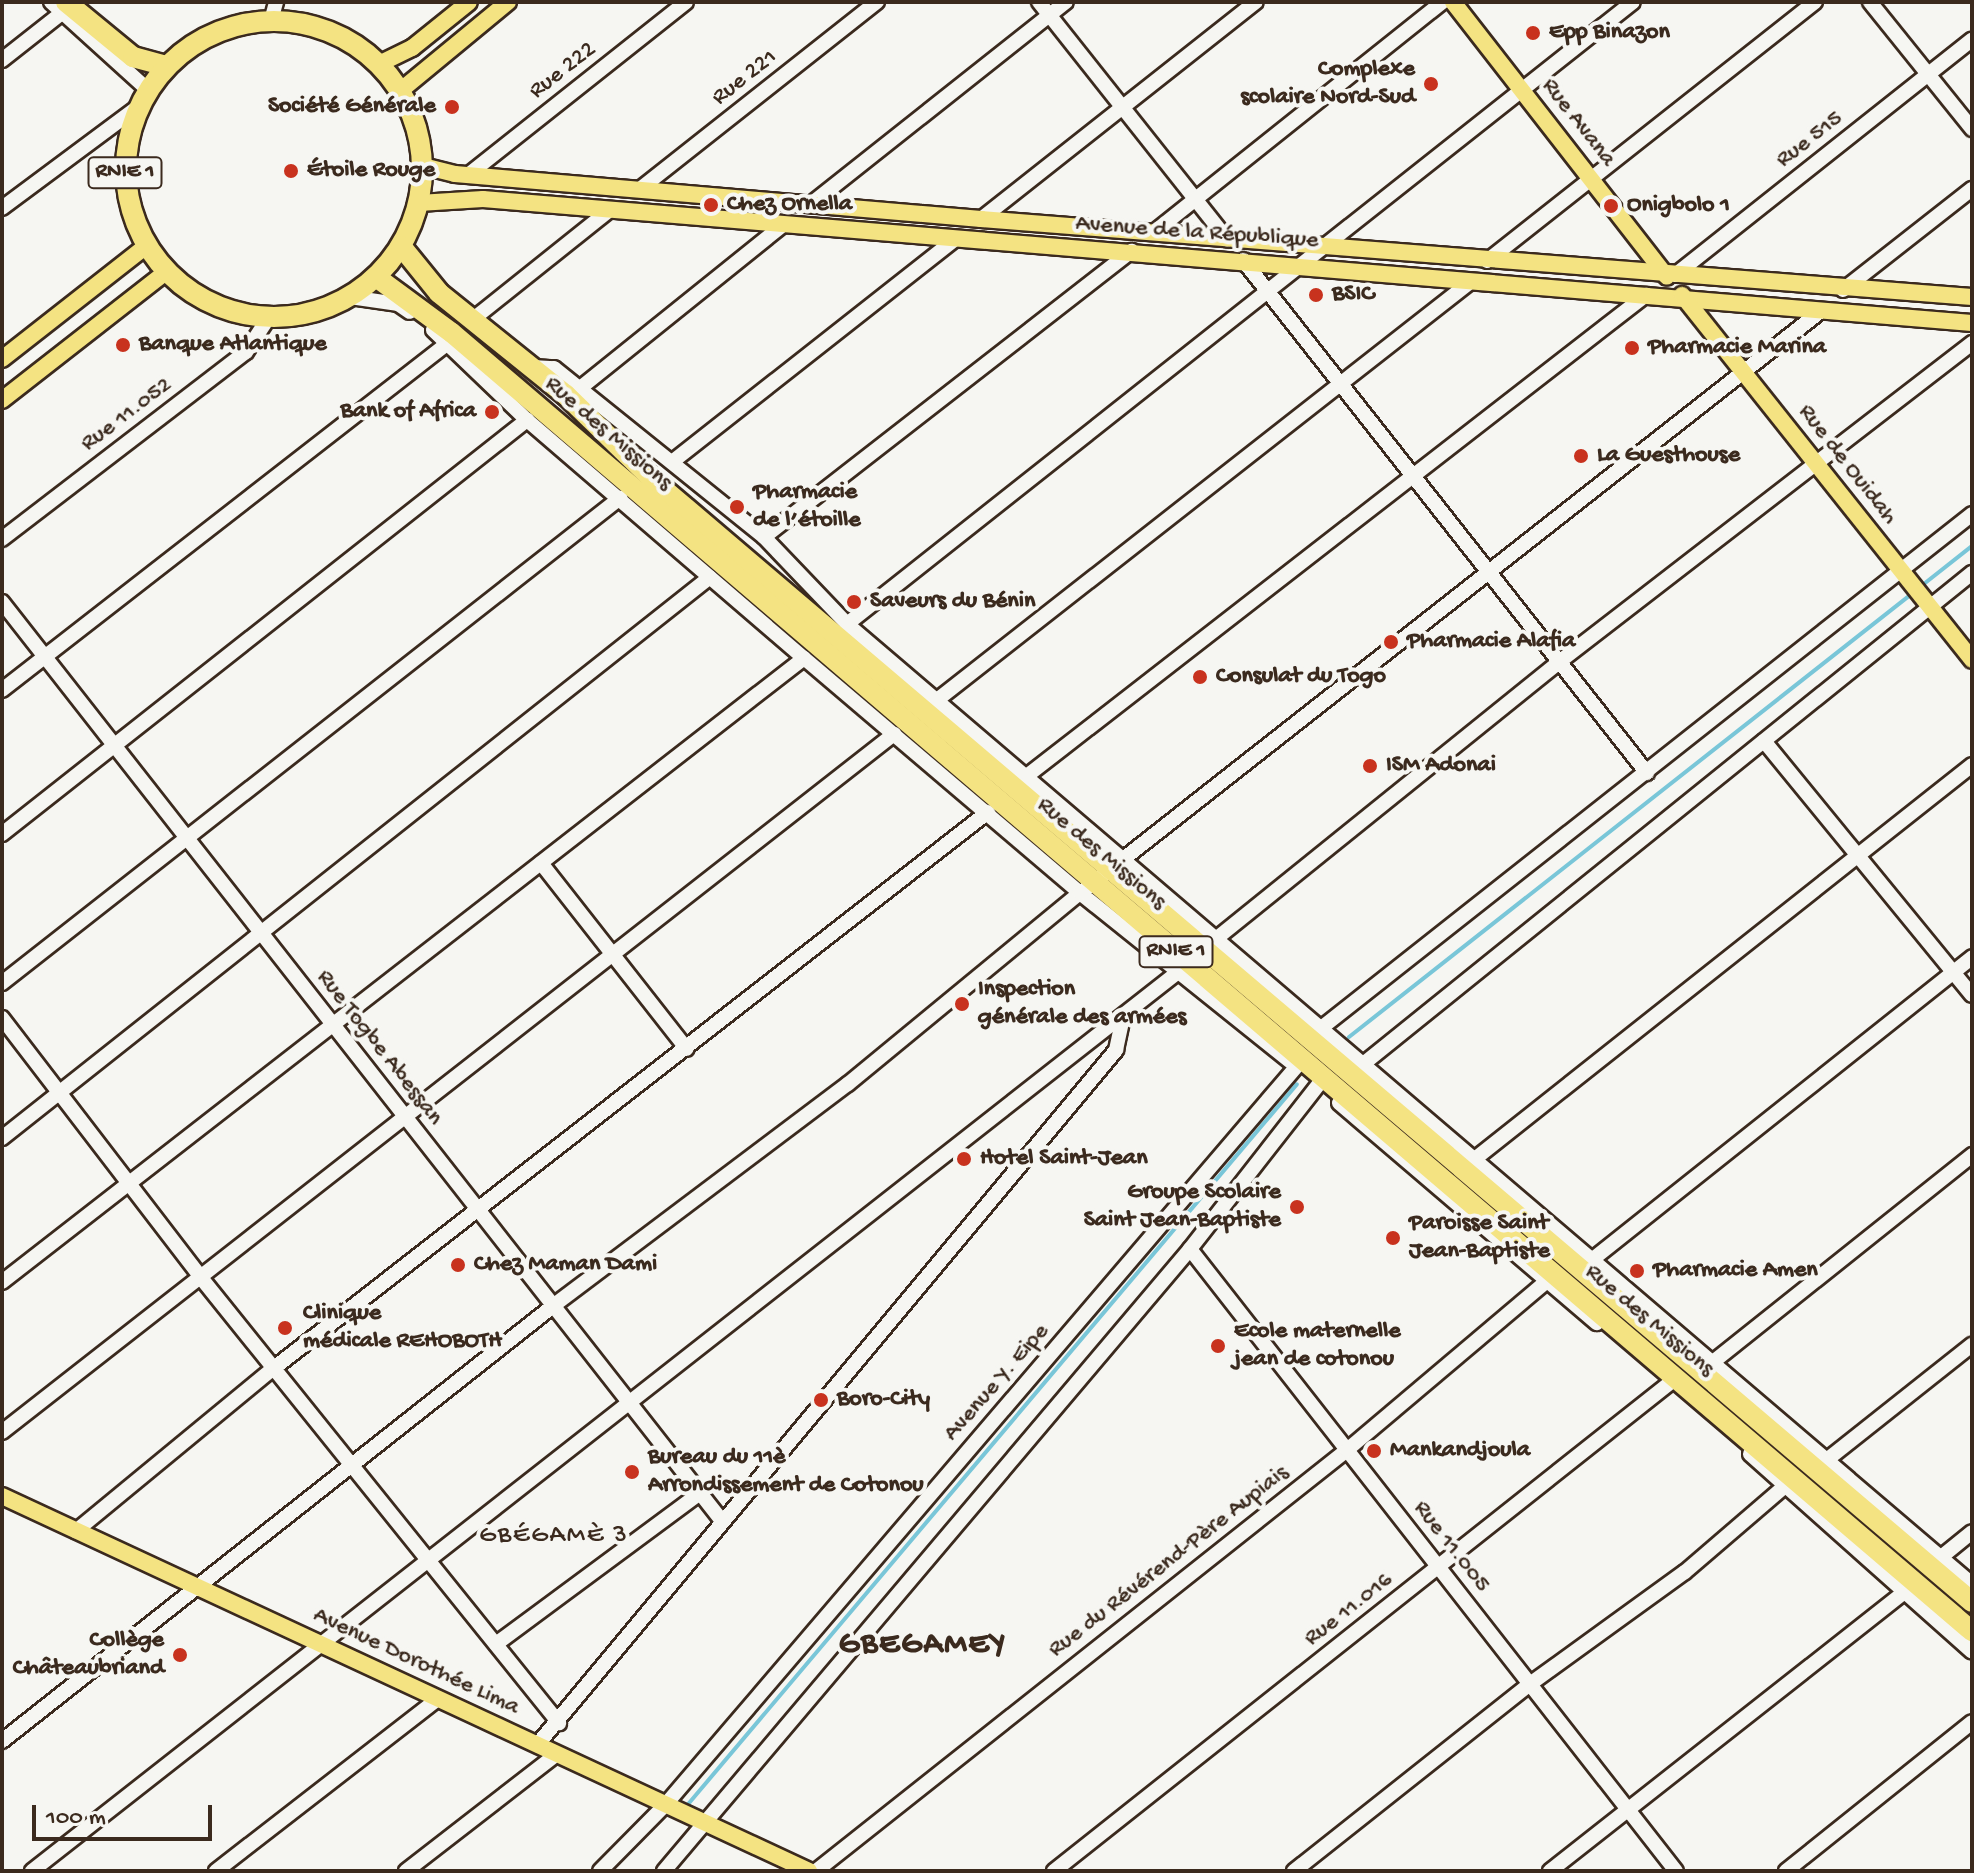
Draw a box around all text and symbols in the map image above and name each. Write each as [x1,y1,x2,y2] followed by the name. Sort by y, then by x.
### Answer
[1549,19,1670,47] place label: Epp Binazon
[1524,24,1542,42] marker: Epp Binazon
[524,36,602,106] street label: Rue 222
[707,44,783,112] street label: Rue 221
[1240,56,1415,112] place label: Complexe scolaire Nord-Sud
[1534,73,1622,173] street label: Rue Avana
[1422,75,1440,93] marker: Complexe scolaire Nord-Sud
[268,93,436,121] place label: Société Générale
[443,98,461,116] marker: Société Générale
[1771,105,1849,175] street label: Rue 515
[87,155,163,191] road number: RNIE 1
[307,157,435,185] place label: Étoile Rouge
[282,162,300,180] marker: Étoile Rouge
[727,191,852,219] place label: Chez Ornella
[1627,192,1730,220] place label: Onigbolo 1
[702,196,720,214] marker: Chez Ornella
[1602,197,1620,215] marker: Onigbolo 1
[1075,210,1319,256] street label: Avenue de la République
[1332,281,1374,309] place label: BSIC
[1307,286,1325,304] marker: BSIC
[139,331,327,359] place label: Banque Atlantique
[1648,334,1826,362] place label: Pharmacie Marina
[114,336,132,354] marker: Banque Atlantique
[1623,339,1641,357] marker: Pharmacie Marina
[76,371,178,459] street label: Rue 11.052
[538,371,678,497] street label: Rue des Missions
[340,398,476,426] place label: Bank of Africa
[1791,399,1903,531] street label: Rue de Ouidah
[483,403,501,421] marker: Bank of Africa
[1597,442,1740,470] place label: La Guesthouse
[1572,447,1590,465] marker: La Guesthouse
[753,479,861,535] place label: Pharmacie de l’étoille
[728,498,746,516] marker: Pharmacie de l’étoille
[870,588,1035,616] place label: Saveurs du Bénin
[845,593,863,611] marker: Saveurs du Bénin
[1407,628,1575,656] place label: Pharmacie Alafia
[1382,633,1400,651] marker: Pharmacie Alafia
[1216,663,1386,691] place label: Consulat du Togo
[1191,668,1209,686] marker: Consulat du Togo
[1386,752,1496,780] place label: ISM Adonai
[1361,757,1379,775] marker: ISM Adonai
[1030,791,1172,917] street label: Rue des Missions
[1138,934,1214,970] road number: RNIE 1
[309,964,449,1132] street label: Rue Togbe Abessan
[978,976,1186,1032] place label: Inspection générale des armées
[953,995,971,1013] marker: Inspection générale des armées
[980,1145,1148,1173] place label: Hotel Saint-Jean
[955,1150,973,1168] marker: Hotel Saint-Jean
[1084,1179,1281,1235] place label: Groupe Scolaire Saint Jean-Baptiste
[1288,1198,1306,1216] marker: Groupe Scolaire Saint Jean-Baptiste
[1409,1210,1550,1266] place label: Paroisse Saint Jean-Baptiste
[1384,1229,1402,1247] marker: Paroisse Saint Jean-Baptiste
[474,1251,657,1279] place label: Chez Maman Dami
[449,1256,467,1274] marker: Chez Maman Dami
[1653,1257,1818,1285] place label: Pharmacie Amen
[1578,1258,1720,1384] street label: Rue des Missions
[1628,1262,1646,1280] marker: Pharmacie Amen
[303,1300,502,1356] place label: Clinique médicale REHOBOTH
[274,1317,296,1339] marker: Clinique médicale REHOBOTH
[938,1318,1056,1448] street label: Avenue Y. Eipe
[1234,1318,1401,1374] place label: Ecole maternelle jean de cotonou
[1209,1337,1227,1355] marker: Ecole maternelle jean de cotonou
[837,1386,930,1414] place label: Boro-City
[812,1391,830,1409] marker: Boro-City
[1390,1437,1530,1465] place label: Mankandjoula
[1365,1442,1383,1460] marker: Mankandjoula
[648,1444,924,1500] place label: Bureau du 11è Arrondissement de Cotonou
[1043,1459,1295,1665] street label: Rue du Révérend-Père Aupiais
[623,1463,641,1481] marker: Bureau du 11è Arrondissement de Cotonou
[1406,1495,1496,1599] street label: Rue 11.005
[479,1521,629,1553] district label: GBÉGAMÈ 3
[1299,1567,1399,1653] street label: Rue 11.016
[308,1602,524,1722] street label: Avenue Dorothée Lima
[839,1626,1007,1664] district label: GBEGAMEY
[13,1627,164,1683] place label: Collège Châteaubriand
[171,1646,189,1664] marker: Collège Châteaubriand
[36,1789,216,1839] scale bar
[46,1804,106,1833] text: 100 m

